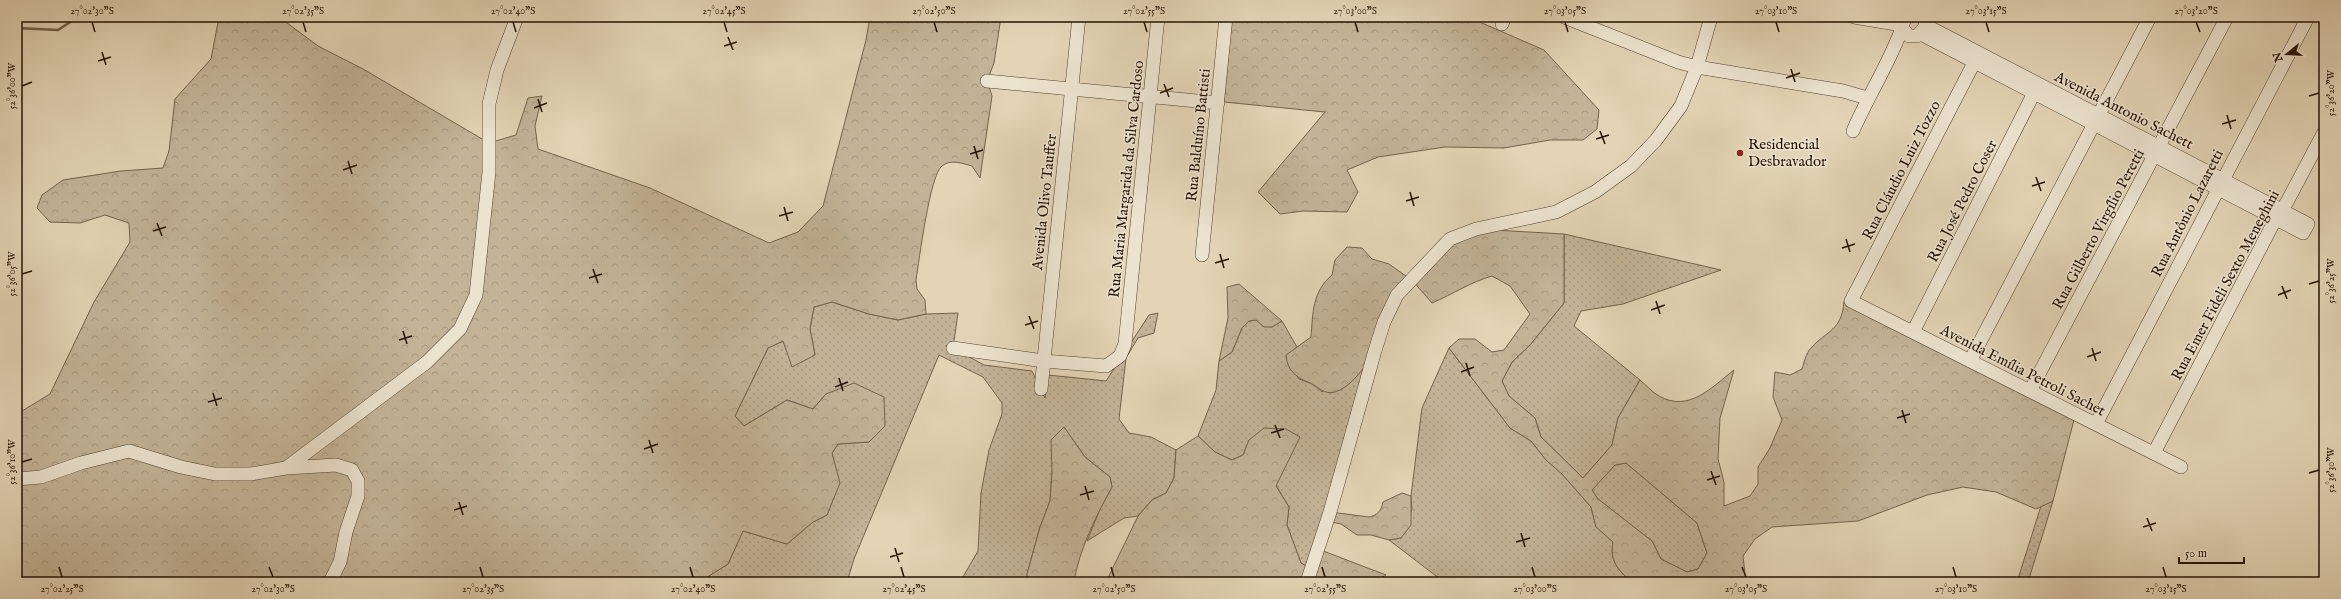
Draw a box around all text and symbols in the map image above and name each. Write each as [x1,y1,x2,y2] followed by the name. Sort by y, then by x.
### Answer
[70,5,114,18] text: 27°02'30"S
[282,5,324,18] text: 27°02'35"S
[491,5,535,18] text: 27°02'40"S
[702,5,746,18] text: 27°02'45"S
[912,5,956,18] text: 27°02'50"S
[1123,5,1165,18] text: 27°02'55"S
[1333,5,1377,18] text: 27°03'00"S
[1544,5,1586,18] text: 27°03'05"S
[1755,5,1797,18] text: 27°03'10"S
[1965,5,2007,18] text: 27°03'15"S
[2174,5,2218,18] text: 27°03'20"S
[2267,34,2307,74] north arrow
[2270,50,2287,64] text: N
[1105,59,1148,299] street label: Rua Maria Margarida da Silva Cardoso
[6,62,19,109] text: 52°36'00"W
[2050,67,2196,154] street label: Avenida Antonio Sachett
[1182,68,1215,202] street label: Rua Balduíno Battisti
[2325,69,2338,116] text: 52°36'20"W
[1858,97,1945,243] street label: Rua Cláudio Luiz Tozzo
[1028,133,1061,272] street label: Avenida Olivo Tauffer
[1748,135,1827,171] place label: Residencial Desbravador
[1923,136,2002,266] street label: Rua José Pedro Coser
[2048,146,2149,313] street label: Rua Gilberto Virgílio Peretti
[2147,146,2228,280] street label: Rua Antônio Lazaretti
[1735,148,1745,158] marker: Residencial Desbravador
[2167,187,2284,383] street label: Rua Emer Fideli Sexto Meneghini
[6,251,19,297] text: 52°36'05"W
[2325,258,2338,303] text: 52°36'25"W
[1936,320,2109,420] street label: Avenida Emília Petroli Sachet
[6,439,19,485] text: 52°36'10"W
[2325,447,2338,493] text: 52°36'30"W
[2179,539,2244,565] scale bar
[2185,546,2207,561] text: 50 m
[40,583,84,596] text: 27°02'25"S
[251,583,295,596] text: 27°02'30"S
[462,583,504,596] text: 27°02'35"S
[671,583,715,596] text: 27°02'40"S
[882,583,926,596] text: 27°02'45"S
[1092,583,1136,596] text: 27°02'50"S
[1304,583,1346,596] text: 27°02'55"S
[1513,583,1557,596] text: 27°03'00"S
[1725,583,1767,596] text: 27°03'05"S
[1935,583,1977,596] text: 27°03'10"S
[2145,583,2187,596] text: 27°03'15"S

